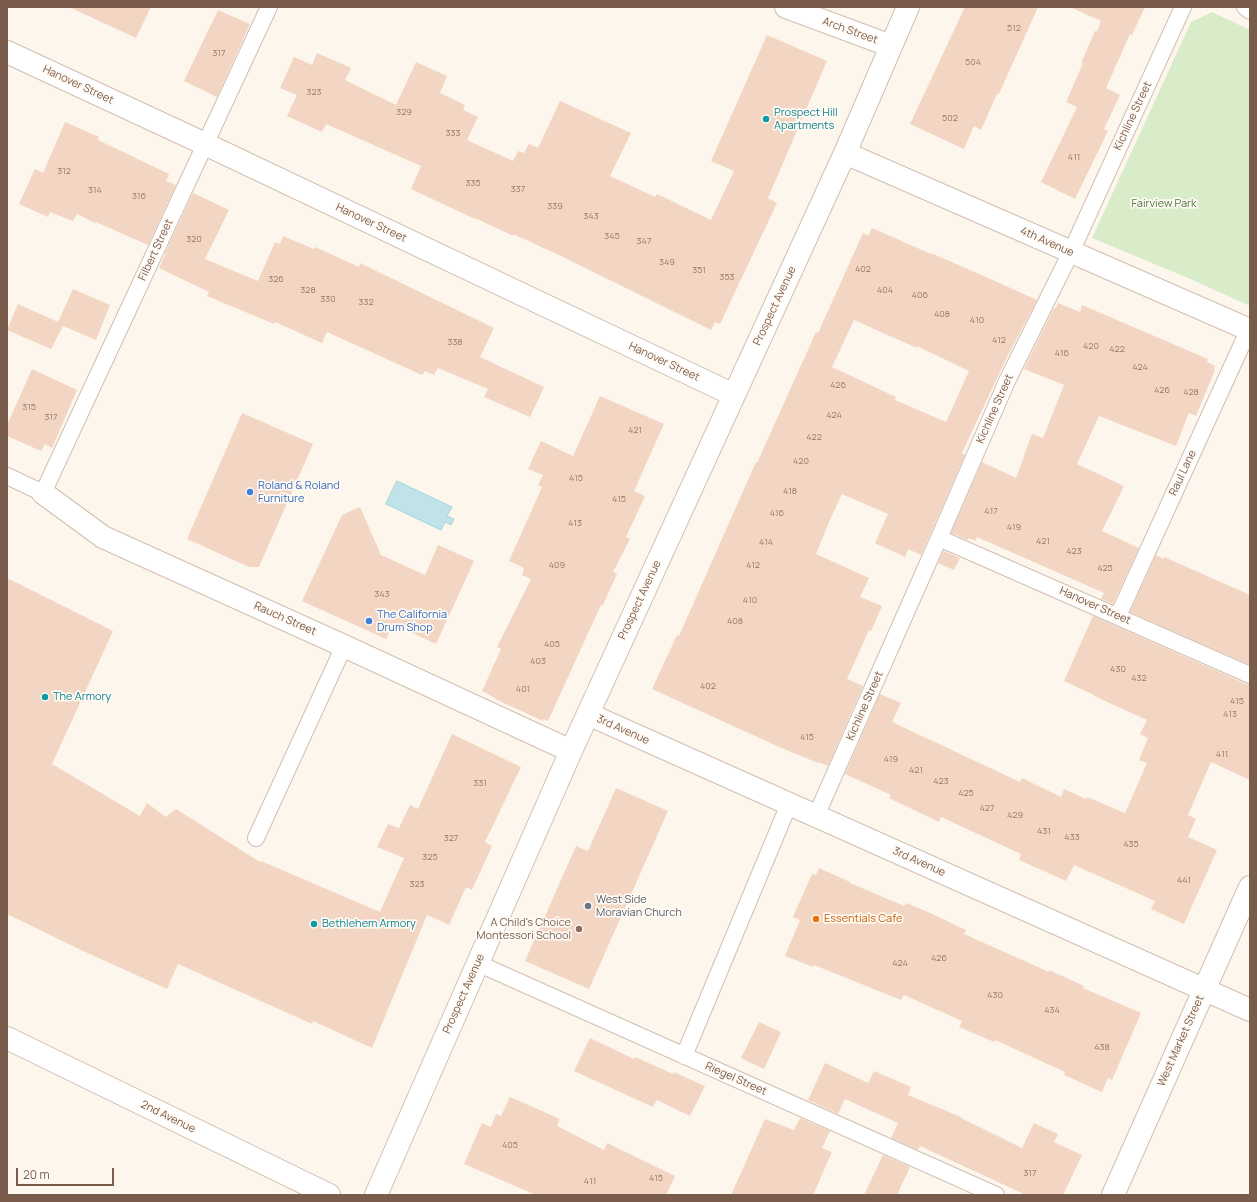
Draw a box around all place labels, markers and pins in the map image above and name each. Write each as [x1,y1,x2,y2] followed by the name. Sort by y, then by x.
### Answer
[774,106,838,132] place label: Prospect Hill Apartments
[761,114,771,124] marker: Prospect Hill Apartments
[258,479,340,505] place label: Roland & Roland Furniture
[245,487,255,497] marker: Roland & Roland Furniture
[377,608,447,634] place label: The California Drum Shop
[364,616,374,626] marker: The California Drum Shop
[53,690,111,704] place label: The Armory
[40,692,50,702] marker: The Armory
[596,893,682,919] place label: West Side Moravian Church
[583,901,593,911] marker: West Side Moravian Church
[824,912,902,926] place label: Essentials Cafe
[811,914,821,924] marker: Essentials Cafe
[476,916,571,942] place label: A Child's Choice Montessori School
[322,917,416,931] place label: Bethlehem Armory
[309,919,319,929] marker: Bethlehem Armory
[574,924,584,934] marker: A Child's Choice Montessori School

